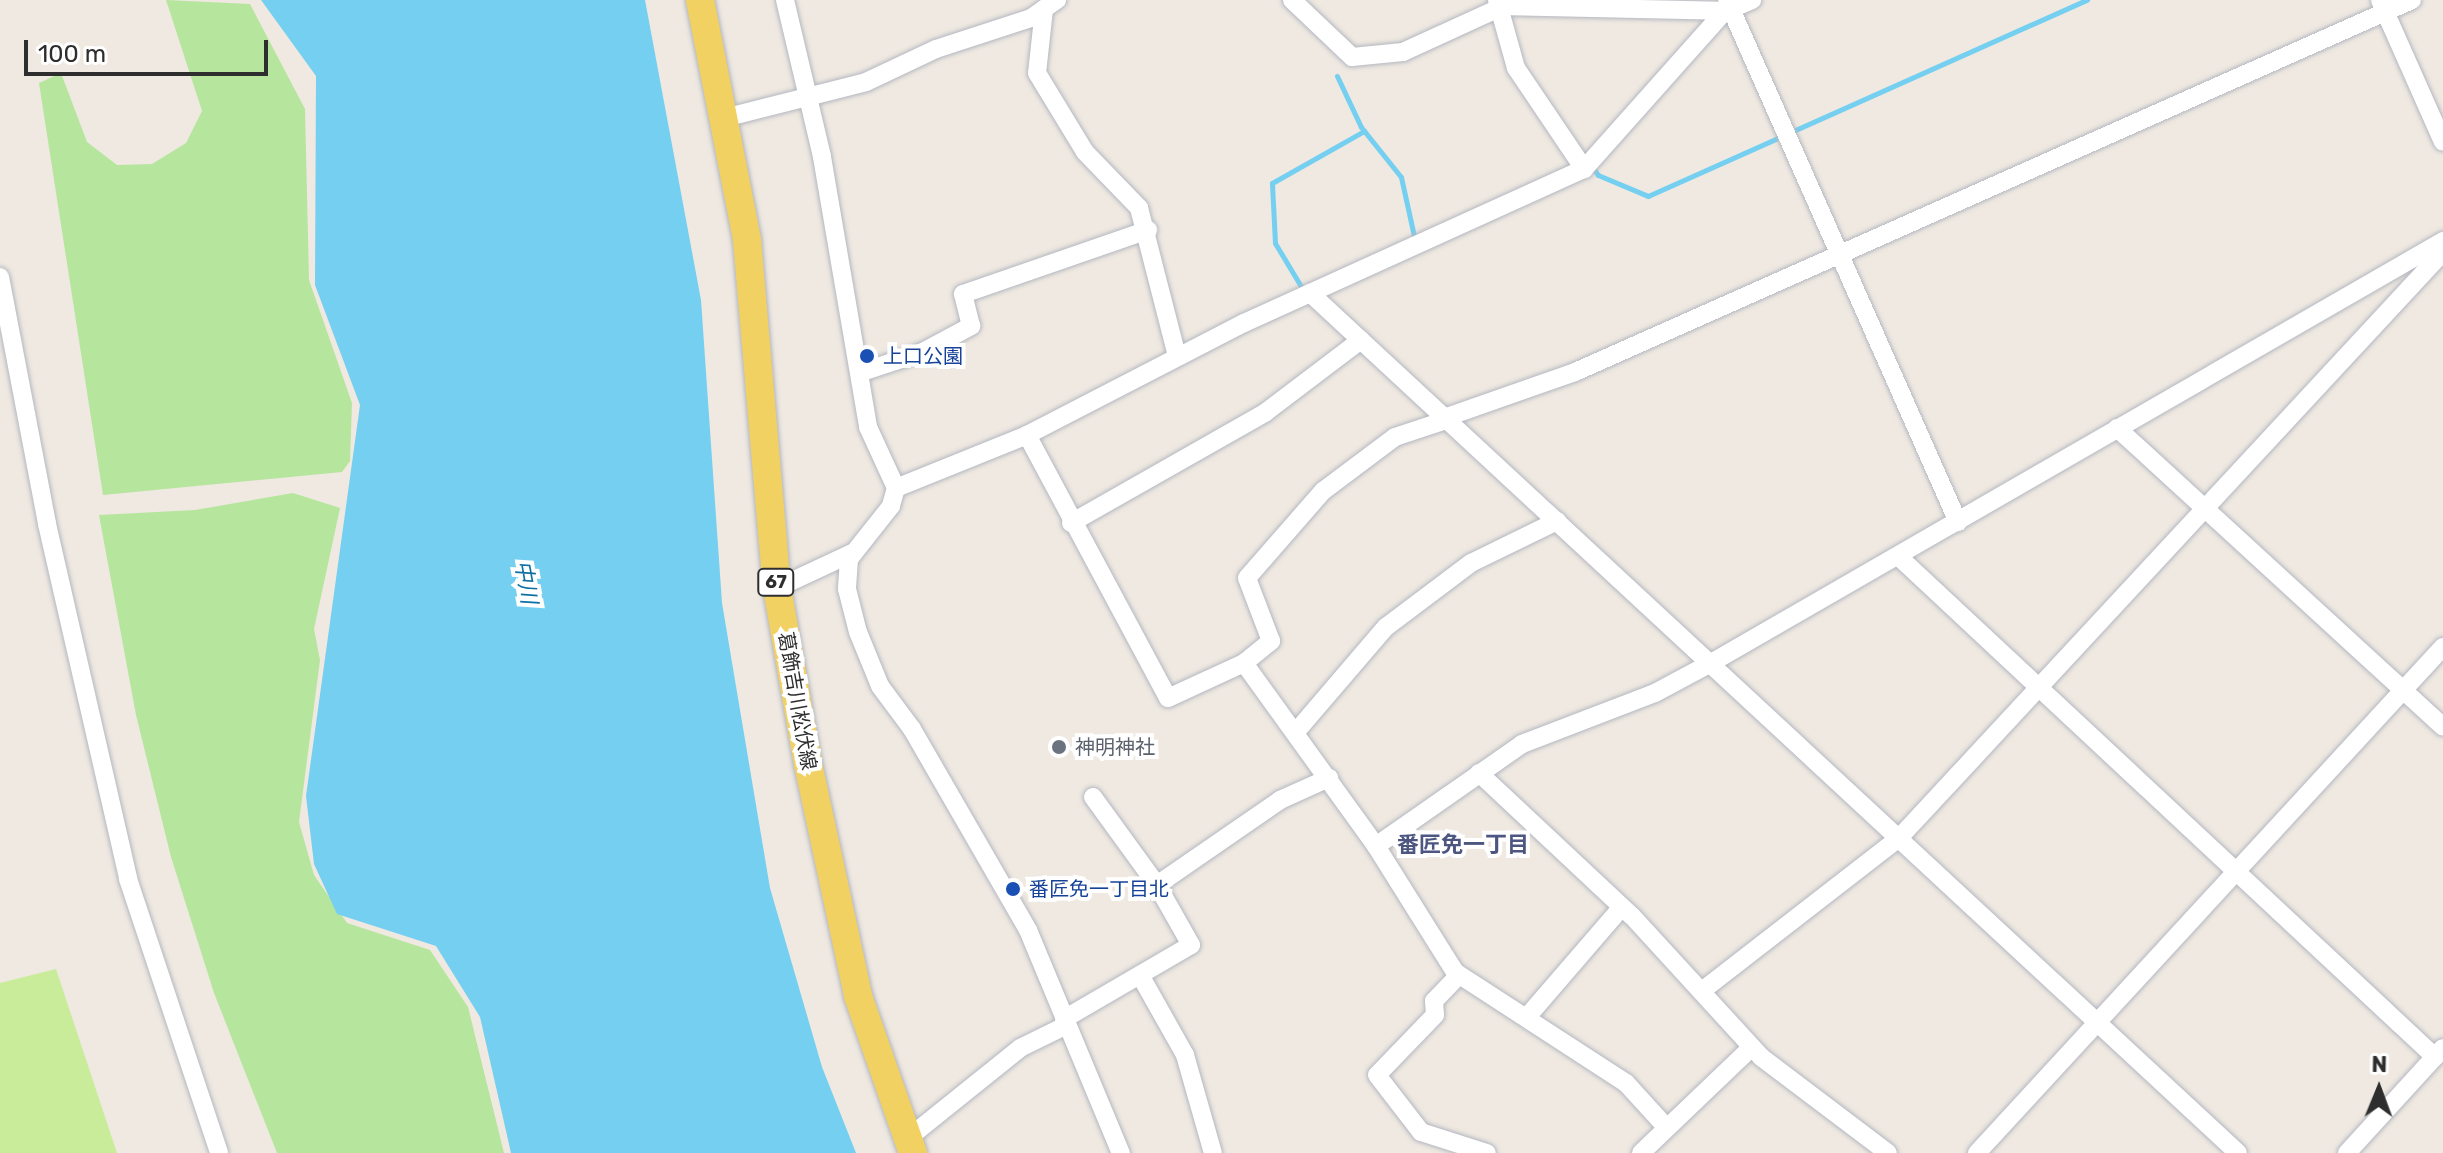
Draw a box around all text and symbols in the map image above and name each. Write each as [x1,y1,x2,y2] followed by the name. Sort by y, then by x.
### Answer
[28,24,272,74] scale bar
[38,40,106,68] text: 100 m
[883,344,963,368] place label: 上口公園
[858,347,876,365] marker: 上口公園
[509,558,543,606] water label: 中川
[756,568,796,596] road number: 67
[773,630,821,772] street label: 葛飾吉川松伏線
[1075,735,1155,759] place label: 神明神社
[1050,738,1068,756] marker: 神明神社
[1397,832,1529,858] district label: 番匠免一丁目
[1029,877,1169,901] place label: 番匠免一丁目北
[1004,880,1022,898] marker: 番匠免一丁目北
[2339,1049,2419,1129] north arrow
[2371,1051,2388,1078] text: N

